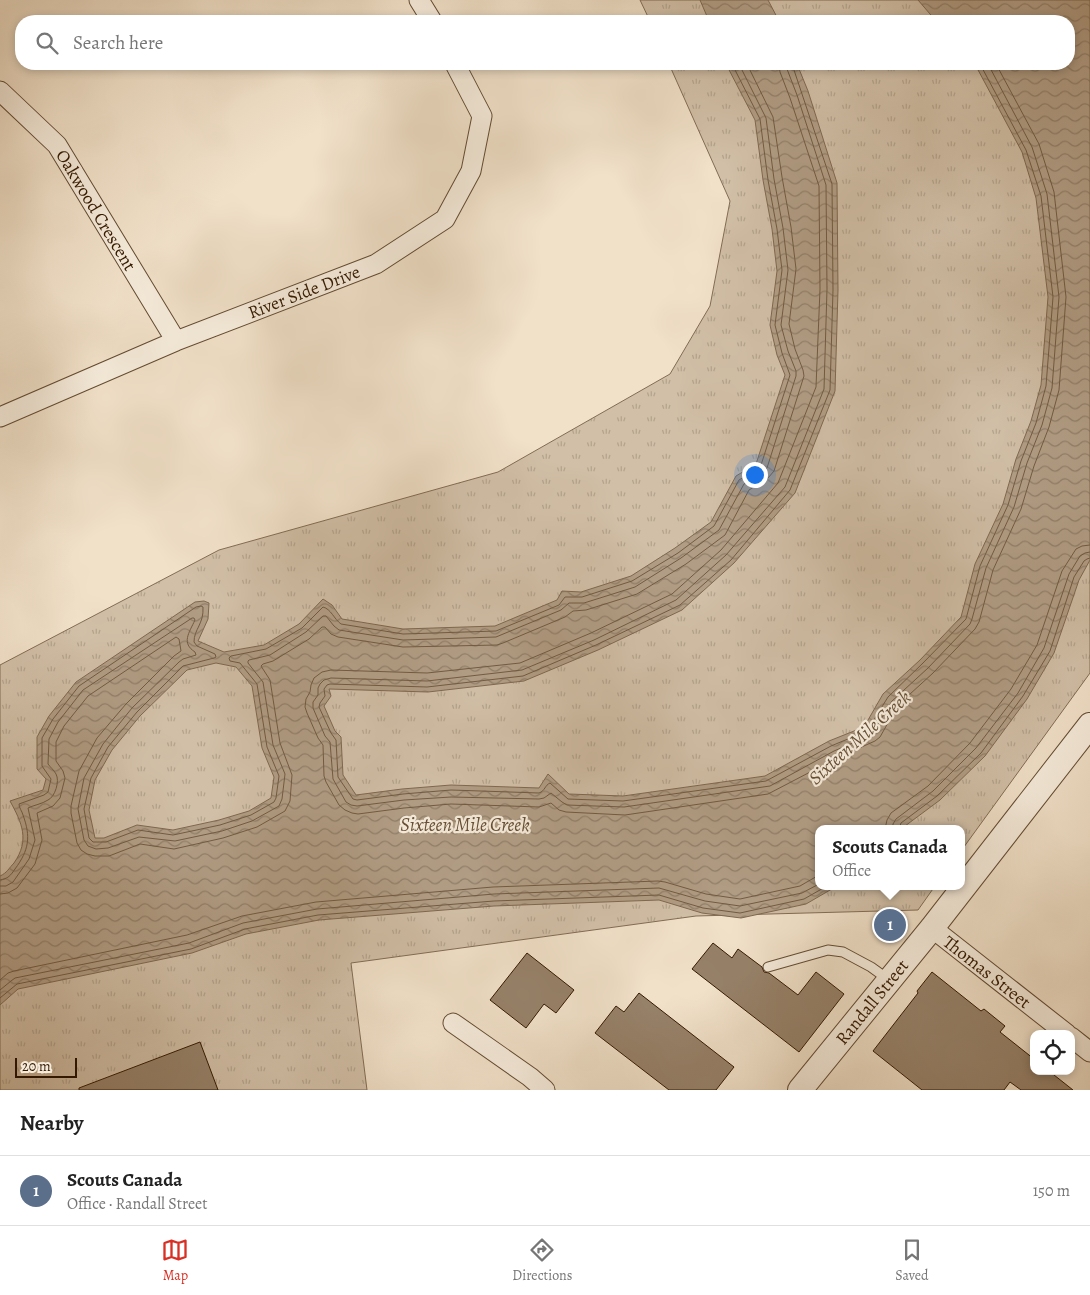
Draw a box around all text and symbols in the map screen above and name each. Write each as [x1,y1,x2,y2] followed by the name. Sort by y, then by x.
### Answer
[15,15,1075,70] search box
[33,29,61,57] icon: search
[73,30,163,56] text: Search here
[50,145,142,275] street label: Oakwood Crescent
[244,260,364,324] street label: River Side Drive
[742,462,768,488] your location
[803,685,916,791] water label: Sixteen Mile Creek
[400,812,530,838] water label: Sixteen Mile Creek
[815,825,965,890] popup
[832,834,948,860] text: Scouts Canada
[832,860,871,882] text: Office
[874,906,906,944] pin: 1
[938,930,1036,1014] street label: Thomas Street
[830,954,914,1050] street label: Randall Street
[1030,1030,1075,1075] map controls
[1030,1030,1075,1075] button: locate
[15,1055,78,1078] scale bar
[22,1057,51,1076] text: 20 m
[20,1109,83,1137] text: Nearby
[67,1167,183,1193] text: Scouts Canada
[33,1180,39,1202] text: 1
[1033,1180,1070,1202] text: 150 m
[67,1193,208,1215] text: Office · Randall Street
[161,1236,189,1285] tab: Map
[512,1236,572,1285] tab: Directions
[895,1236,929,1285] tab: Saved

